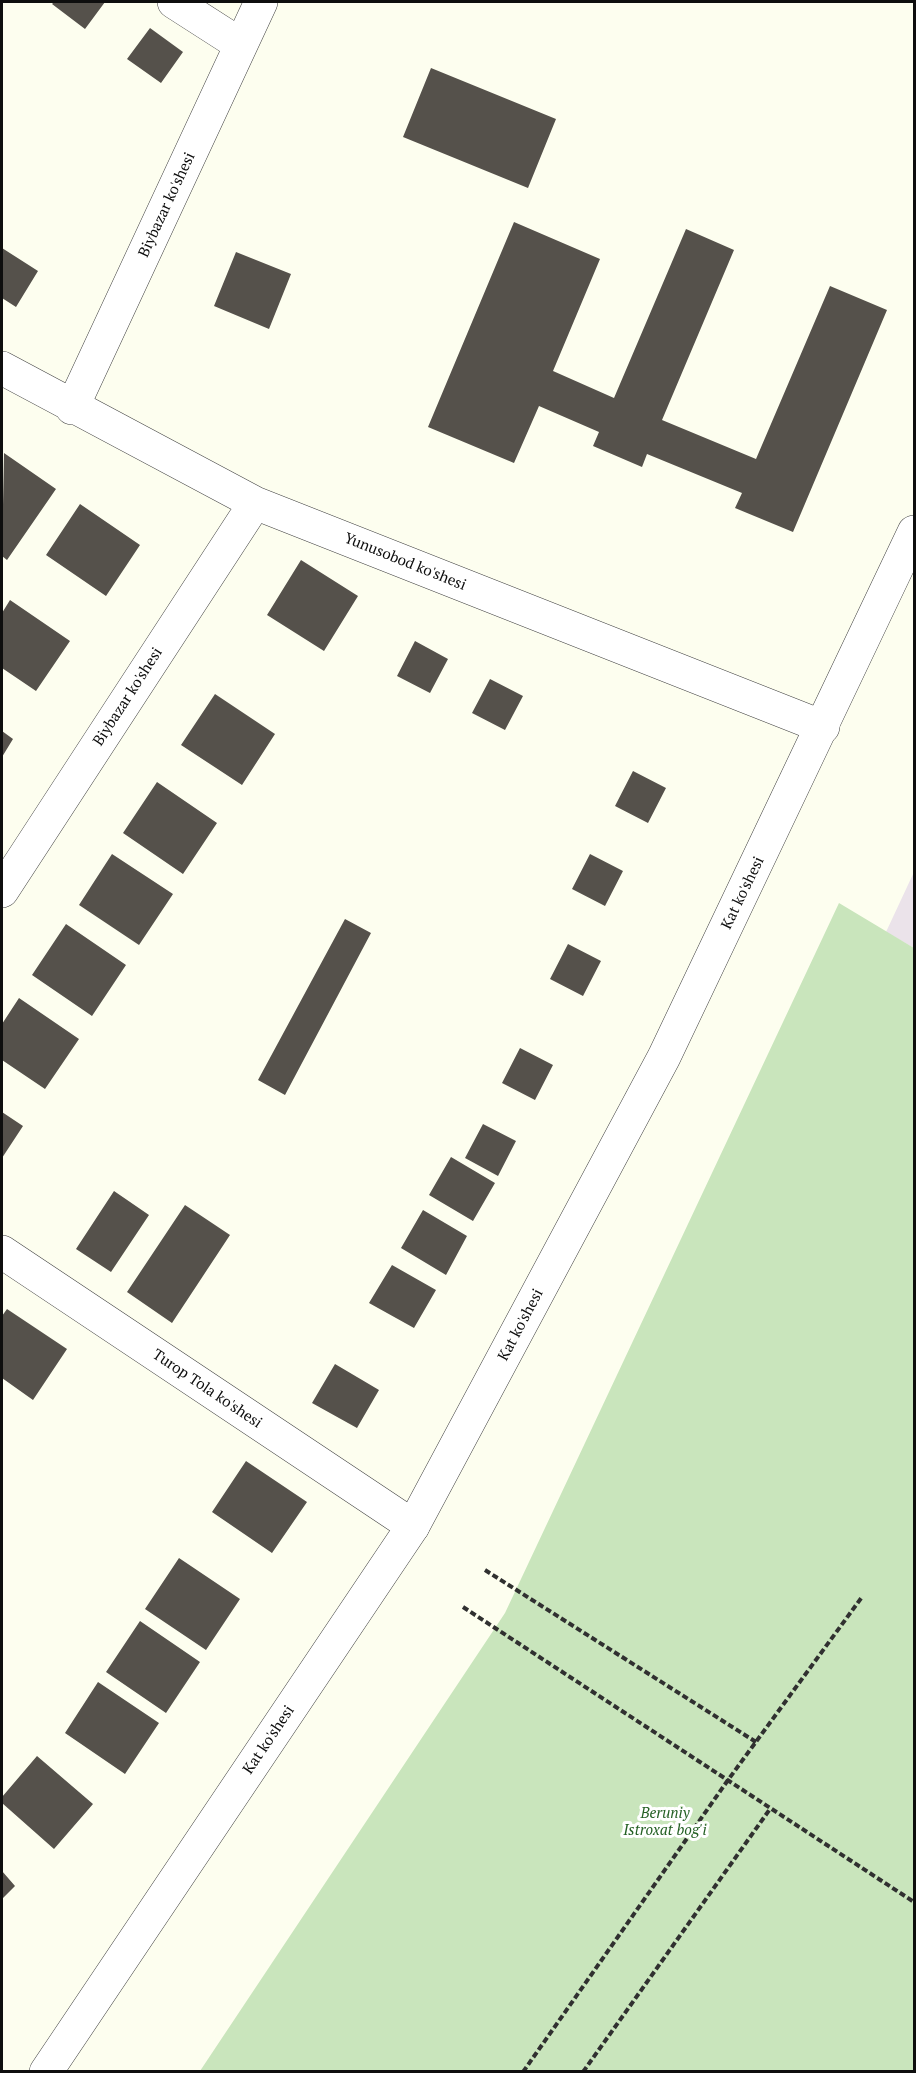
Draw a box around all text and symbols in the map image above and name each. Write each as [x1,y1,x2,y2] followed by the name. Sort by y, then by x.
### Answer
[135,150,199,260] street label: Biybazar ko'shesi
[341,529,469,595] street label: Yunusobod ko'shesi
[90,645,166,749] street label: Biybazar ko'shesi
[718,854,768,932] street label: Kat ko'shesi
[495,1286,547,1364] street label: Kat ko'shesi
[149,1346,265,1432] street label: Turop Tola ko'shesi
[240,1702,298,1778] street label: Kat ko'shesi
[623,1805,707,1840] park label: Beruniy Istroxat bog'i

